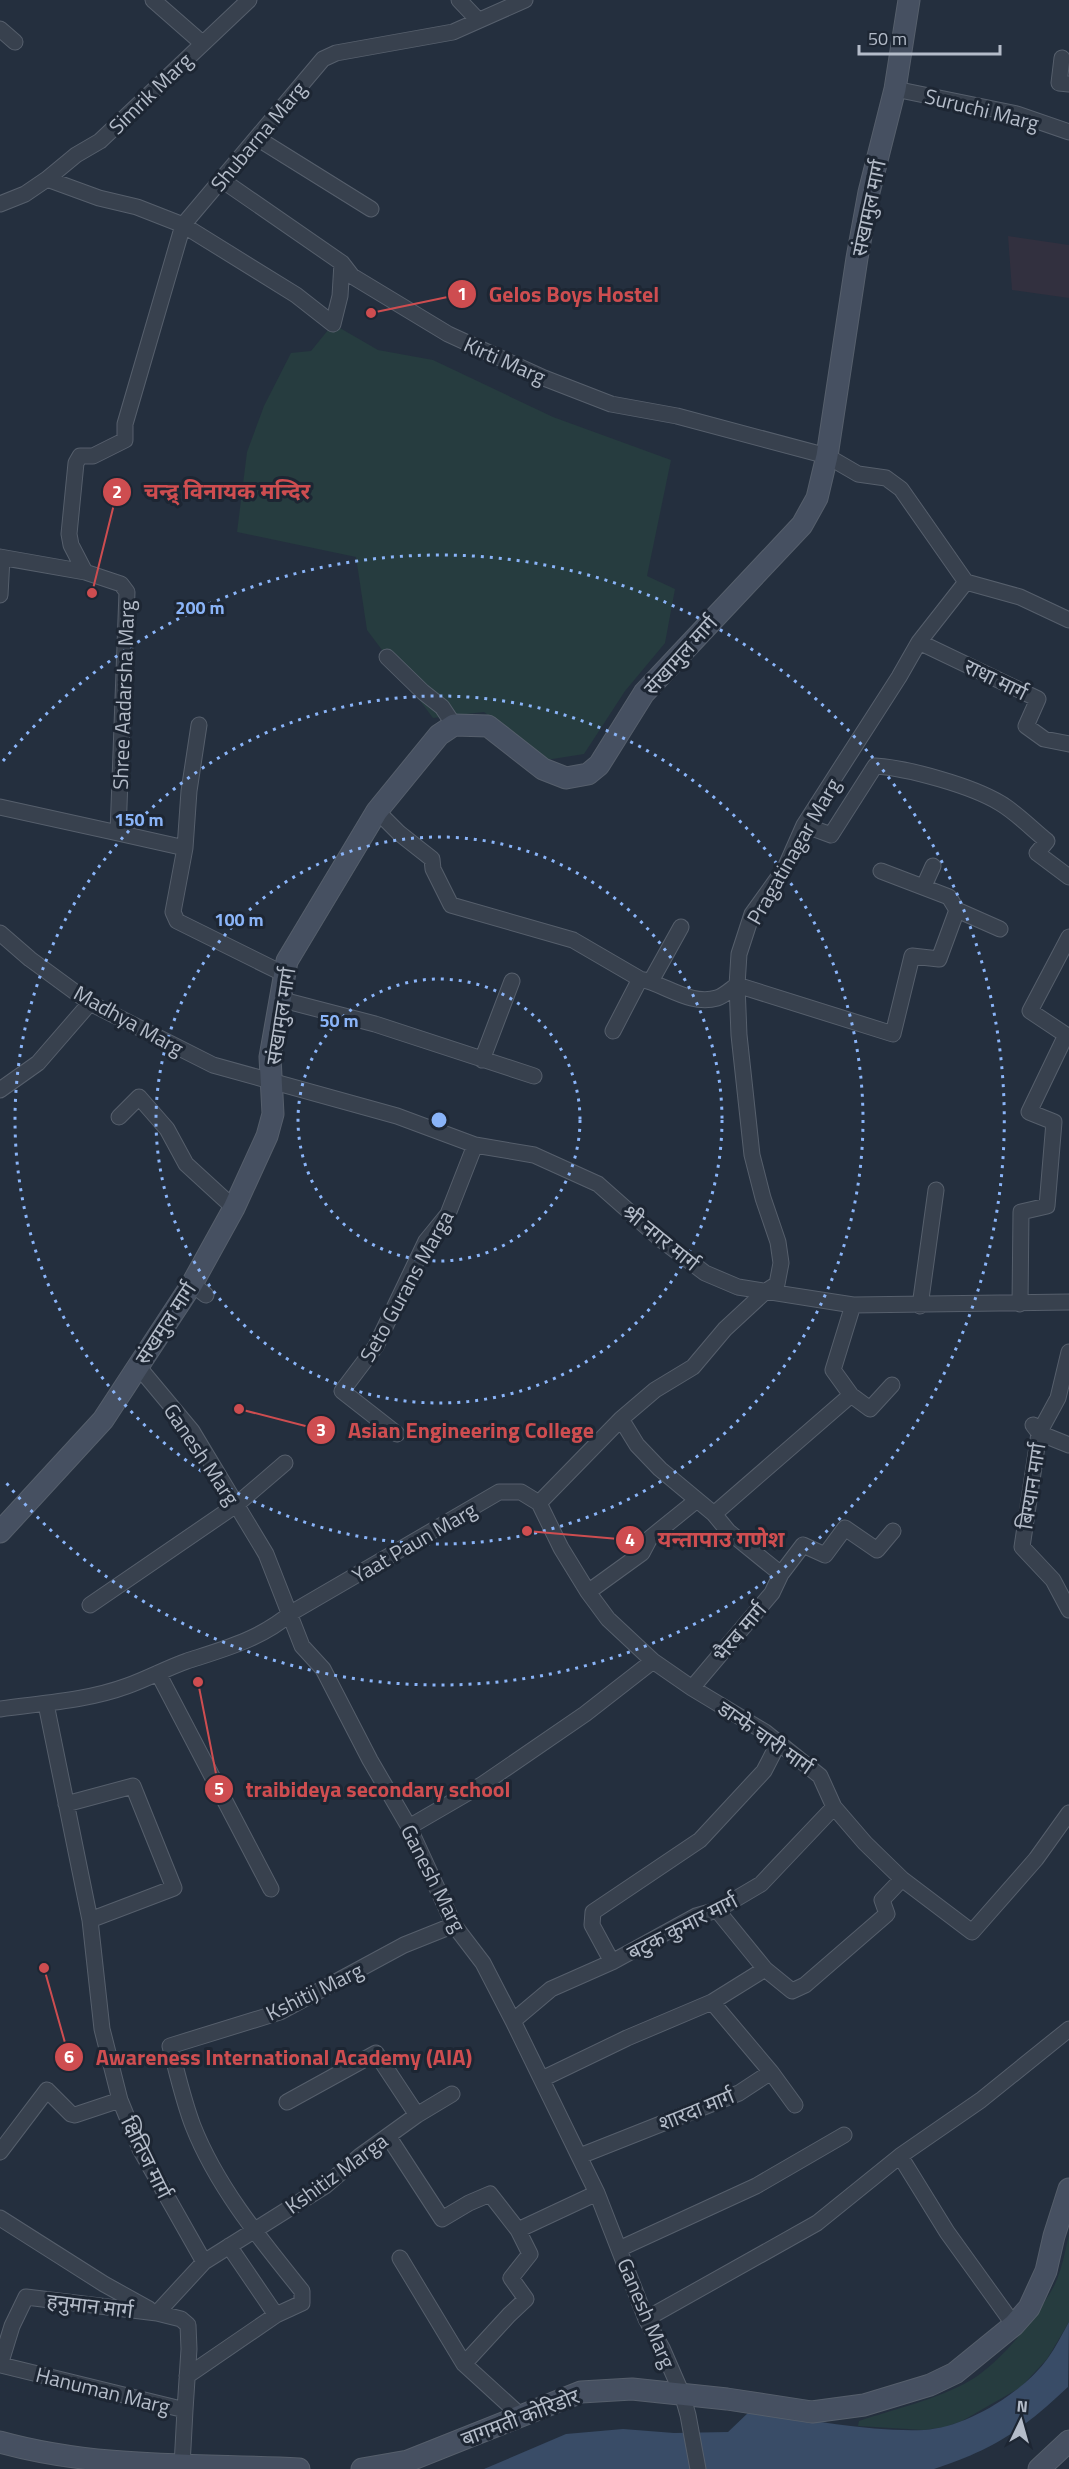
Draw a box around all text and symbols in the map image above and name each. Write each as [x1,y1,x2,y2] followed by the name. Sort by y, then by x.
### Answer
[859,18,1000,56] scale bar
[868,25,907,52] text: 50 m
[101,44,199,141] street label: Simrik Marg
[202,74,314,198] street label: Shubarna Marg
[922,79,1043,139] street label: Suruchi Marg
[842,156,894,259] street label: संखामुल मार्ग
[447,274,671,314] callout: Gelos Boys Hostel
[489,277,659,311] text: Gelos Boys Hostel
[457,280,467,307] text: 1
[459,328,551,392] street label: Kirti Marg
[102,472,322,512] callout: चन्द्र् विनायक मन्दिर
[144,474,312,508] text: चन्द्र् विनायक मन्दिर
[112,478,122,505] text: 2
[175,594,225,621] text: 200 m
[104,599,142,790] street label: Shree Aadarsha Marg
[635,607,725,702] street label: संखामुल मार्ग
[959,650,1034,709] street label: राधा मार्ग
[738,772,848,930] street label: Pragatinagar Marg
[114,806,164,833] text: 150 m
[214,906,264,933] text: 100 m
[257,964,304,1067] street label: संखामुल मार्ग
[68,977,190,1064] street label: Madhya Marg
[319,1007,359,1034] text: 50 m
[429,1110,449,1130] centre of rings
[615,1196,708,1279] street label: श्री नगर मार्ग
[351,1204,461,1368] street label: Seto Gurans Marga
[126,1274,204,1371] street label: संखमुल मार्ग
[156,1397,248,1512] street label: Ganesh Marg
[306,1410,606,1450] callout: Asian Engineering College
[348,1413,594,1447] text: Asian Engineering College
[316,1416,326,1443] text: 3
[1008,1439,1054,1531] street label: बिग्यान मार्ग
[346,1493,482,1591] street label: Yaat Paun Marg
[615,1520,796,1560] callout: यन्तापाउ गणेश
[658,1522,785,1556] text: यन्तापाउ गणेश
[625,1526,635,1553] text: 4
[704,1594,774,1669] street label: भैरब मार्ग
[711,1692,821,1782] street label: डान्फे चारी मार्ग
[204,1769,523,1809] callout: traibideya secondary school
[245,1772,511,1806] text: traibideya secondary school
[214,1775,224,1802] text: 5
[393,1819,475,1938] street label: Ganesh Marg
[621,1884,744,1968] street label: बटुक कुमार मार्ग
[260,1954,368,2028] street label: Kshitij Marg
[54,2037,484,2077] callout: Awareness International Academy (AIA)
[96,2040,472,2074] text: Awareness International Academy (AIA)
[64,2043,74,2070] text: 6
[653,2079,740,2139] street label: शारदा मार्ग
[113,2110,181,2205] street label: क्षितिज मार्ग
[278,2124,394,2221] street label: Kshitiz Marga
[609,2253,685,2373] street label: Ganesh Marg
[45,2284,136,2326] street label: हनुमान मार्ग
[33,2358,174,2422] street label: Hanuman Marg
[456,2380,584,2454] street label: बागमती कोरिडोर
[991,2391,1051,2451] north arrow
[1016,2394,1029,2418] text: N

